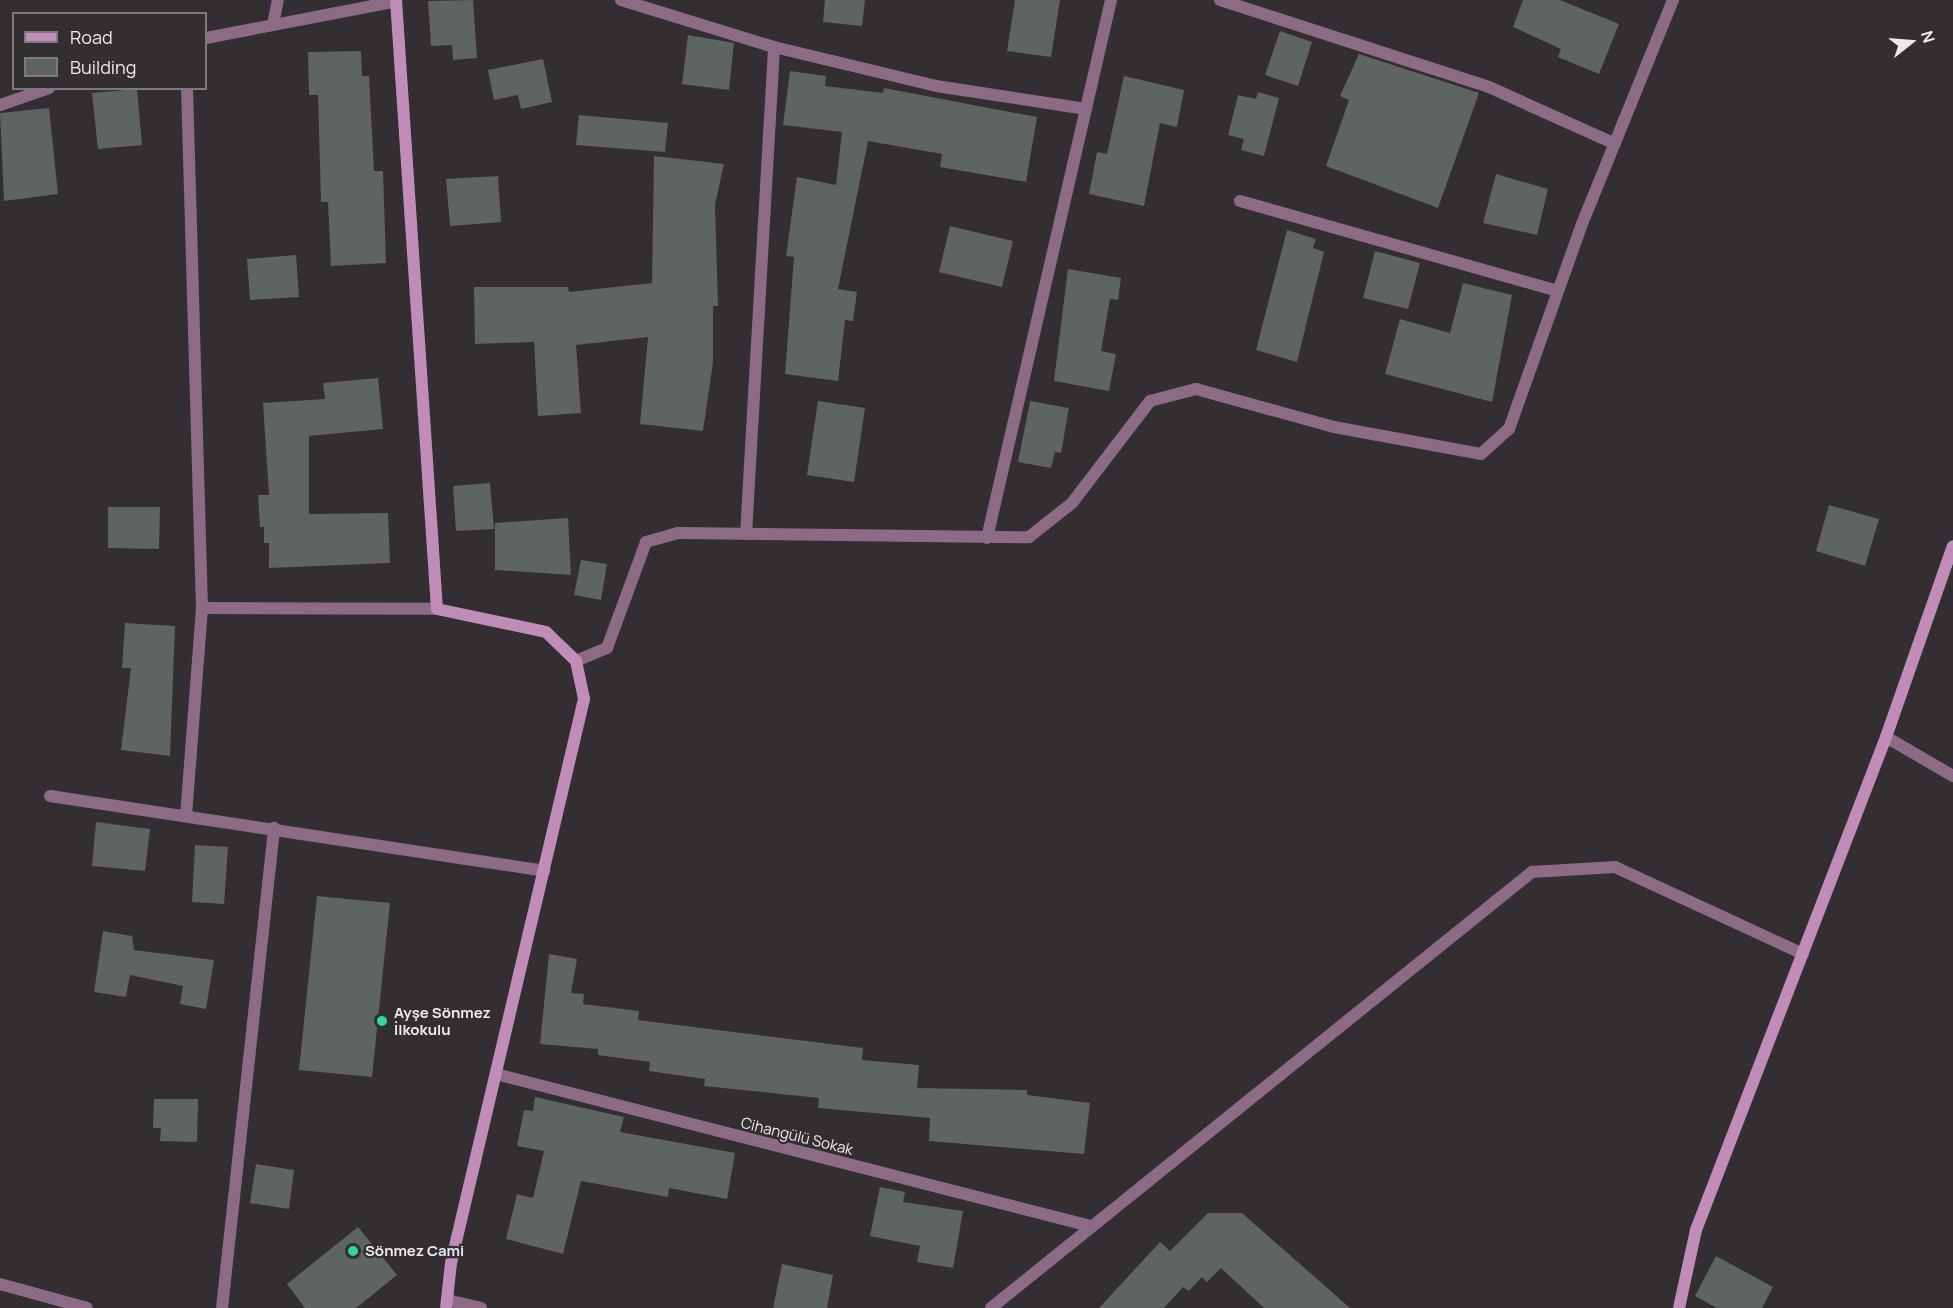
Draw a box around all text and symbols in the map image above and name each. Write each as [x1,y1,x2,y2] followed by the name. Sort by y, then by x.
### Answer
[12,12,207,90] legend
[1881,12,1941,72] north arrow
[70,25,113,49] text: Road
[1916,28,1940,45] text: N
[70,55,136,79] text: Building
[394,1003,491,1038] place label: Ayşe Sönmez İlkokulu
[375,1014,389,1028] marker: Ayşe Sönmez İlkokulu
[739,1113,855,1159] street label: Cihangülü Sokak
[365,1242,464,1260] place label: Sönmez Cami
[346,1244,360,1258] marker: Sönmez Cami

